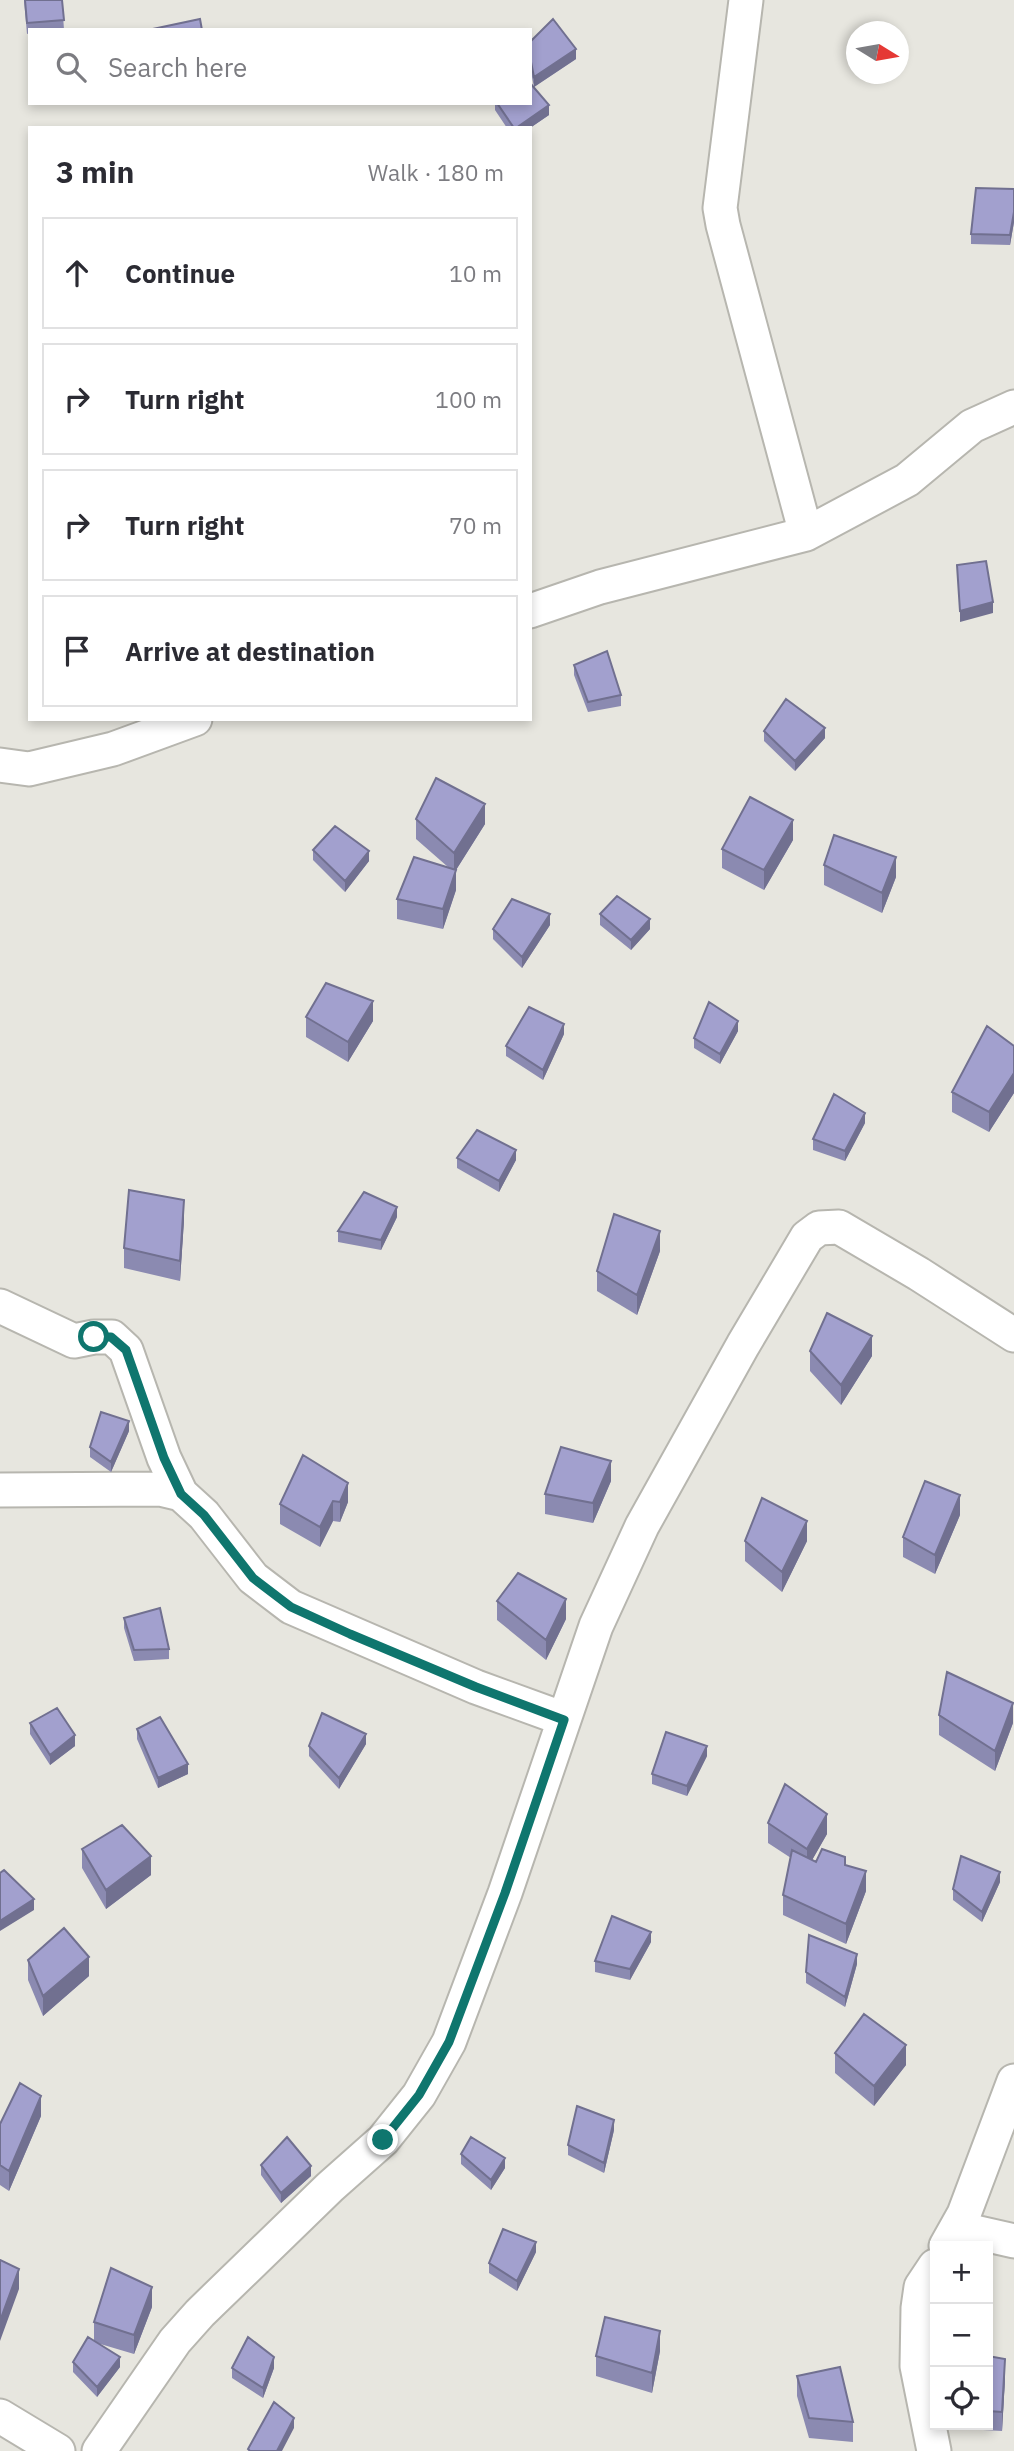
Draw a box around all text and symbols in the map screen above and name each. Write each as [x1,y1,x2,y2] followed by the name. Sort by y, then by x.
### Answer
[846,21,909,84] north arrow
[28,28,532,105] search box
[52,48,90,86] icon: search
[108,50,247,84] text: Search here
[56,152,134,191] text: 3 min
[368,157,504,187] text: Walk · 180 m
[58,254,96,292] icon: ahead
[125,256,235,290] text: Continue
[449,258,502,288] text: 10 m
[58,380,96,418] icon: right
[125,382,244,416] text: Turn right
[435,384,502,414] text: 100 m
[58,506,96,544] icon: right
[125,508,244,542] text: Turn right
[449,510,502,540] text: 70 m
[58,632,96,670] icon: arrive
[125,634,375,668] text: Arrive at destination
[78,1321,109,1352] route start
[367,2124,398,2155] route end
[930,2241,993,2430] map controls
[930,2241,993,2304] button: +
[930,2304,993,2367] button: −
[930,2367,993,2430] button: locate

